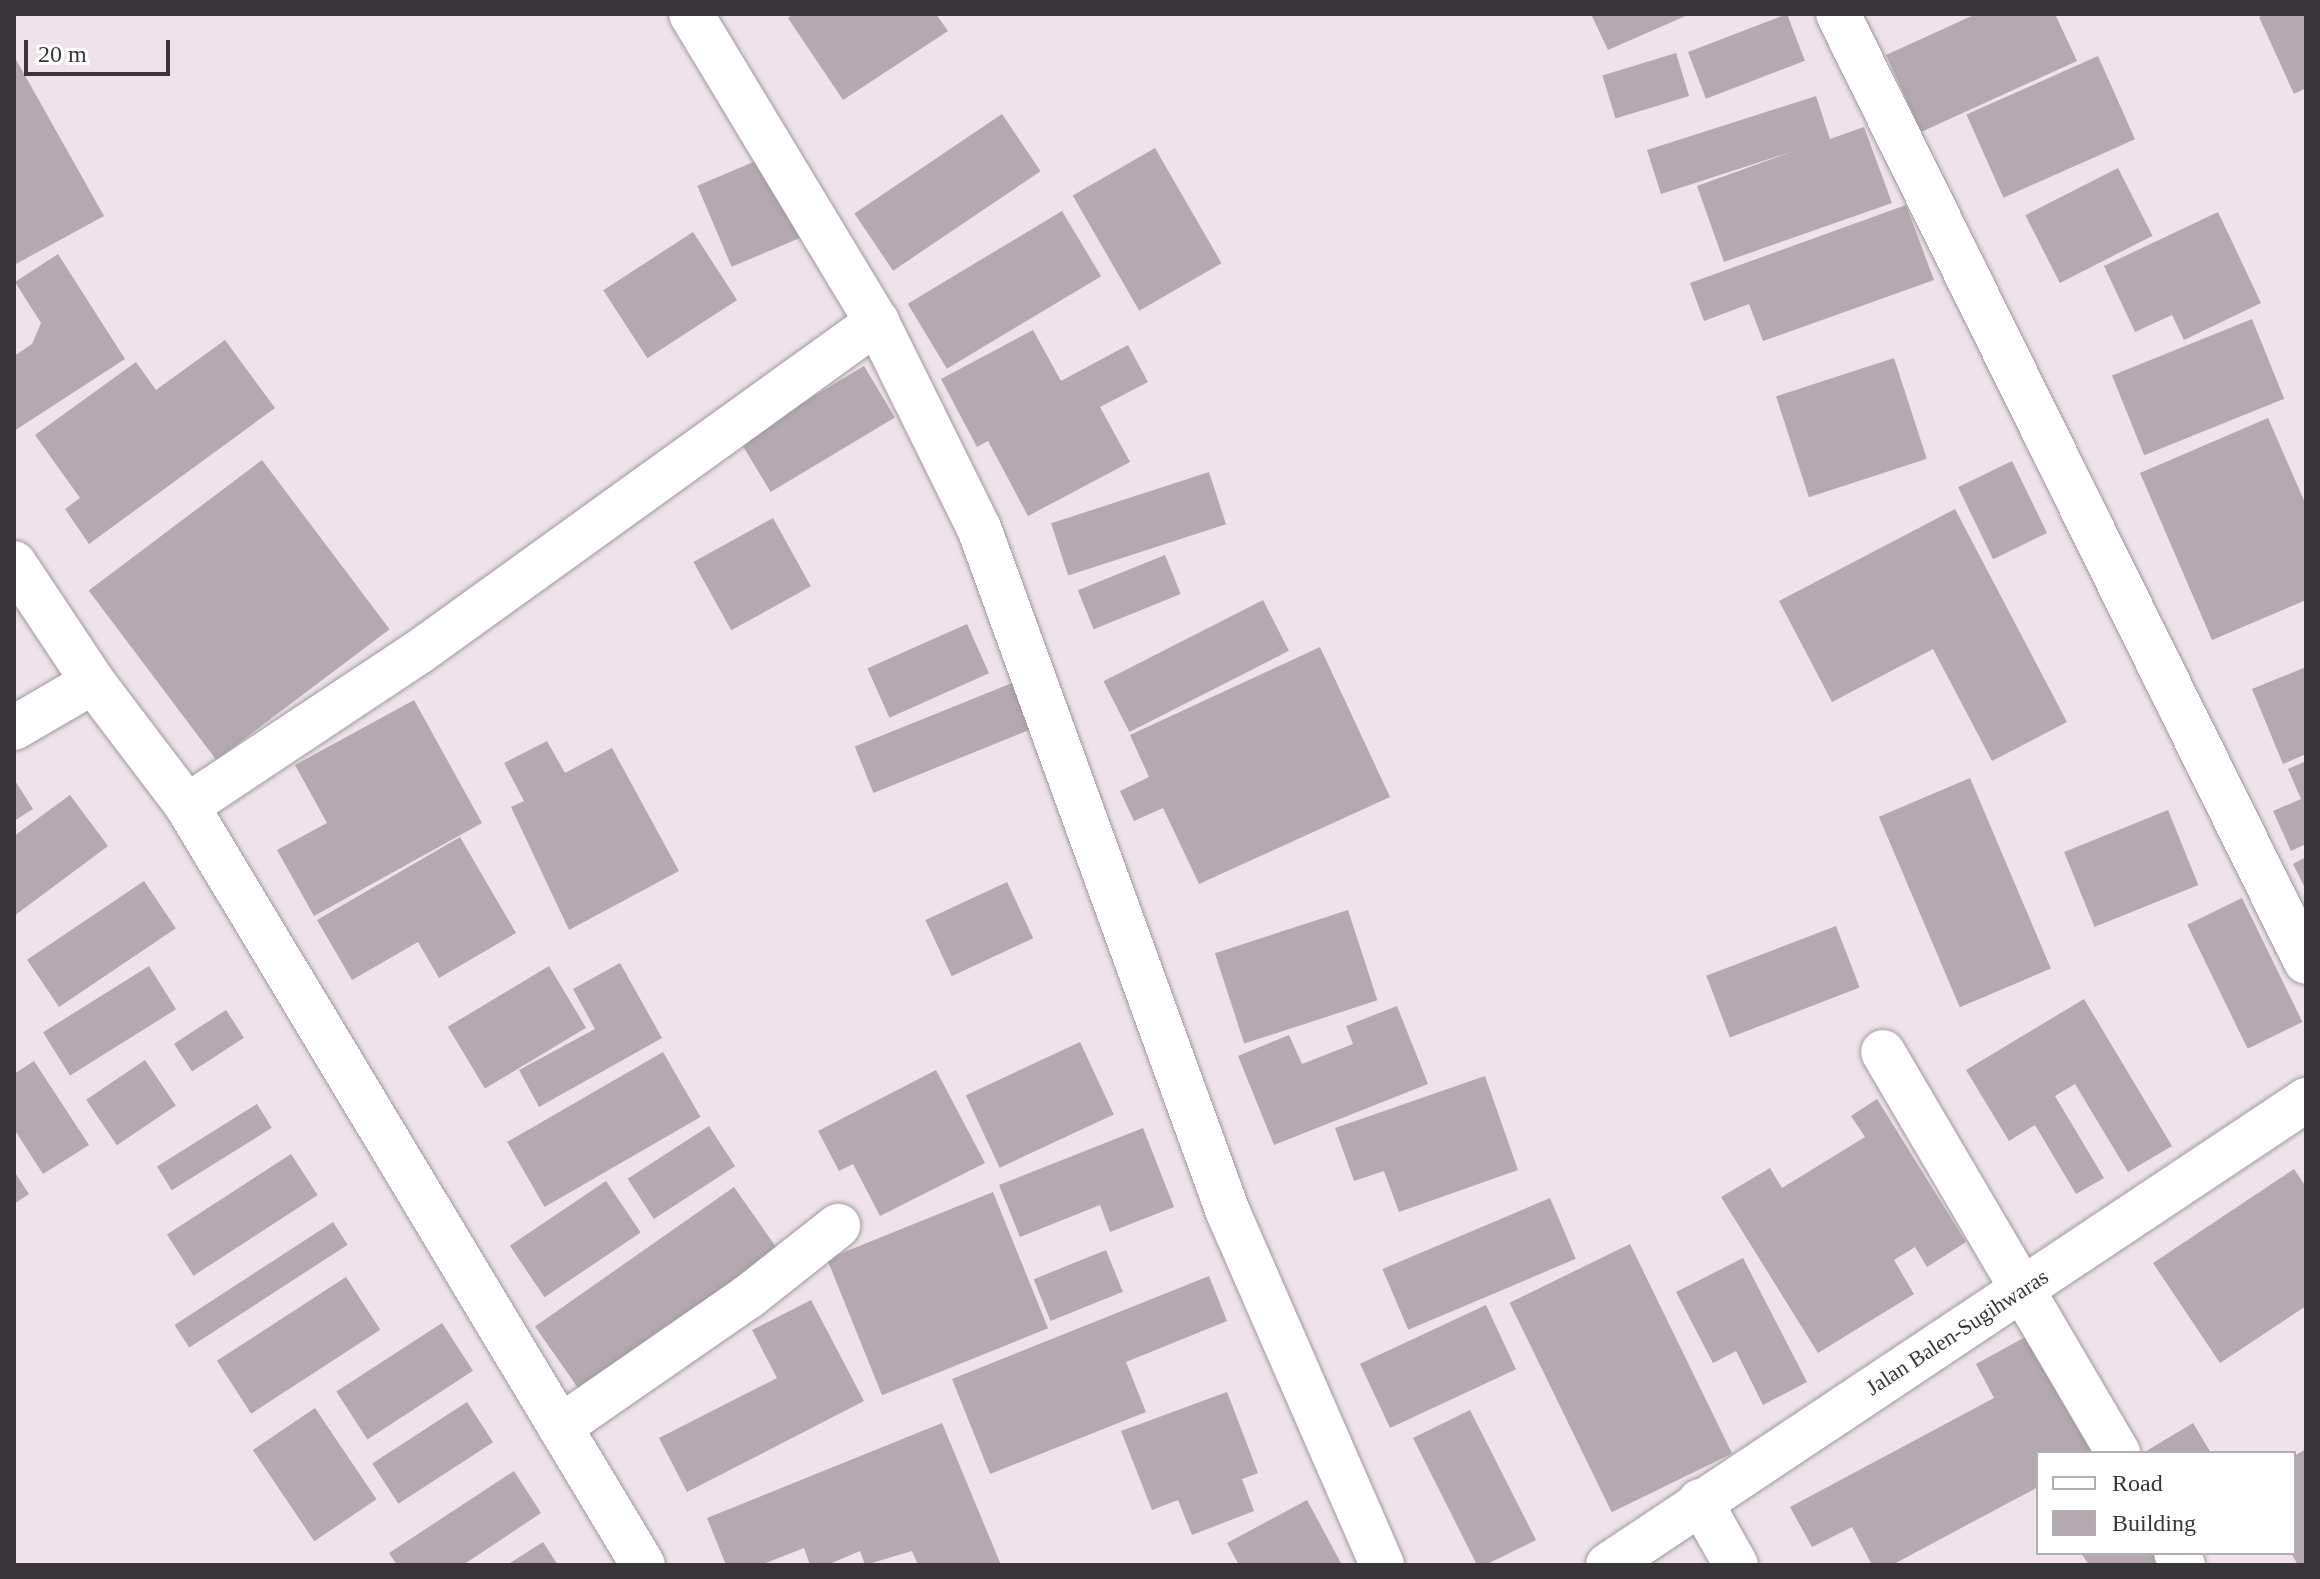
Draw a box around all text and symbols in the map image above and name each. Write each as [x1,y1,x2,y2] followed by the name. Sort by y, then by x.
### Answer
[28,24,174,74] scale bar
[38,41,87,67] text: 20 m
[1861,1263,2053,1401] street label: Jalan Balen-Sugihwaras
[2036,1451,2296,1555] legend
[2112,1470,2163,1496] text: Road
[2112,1510,2196,1536] text: Building

